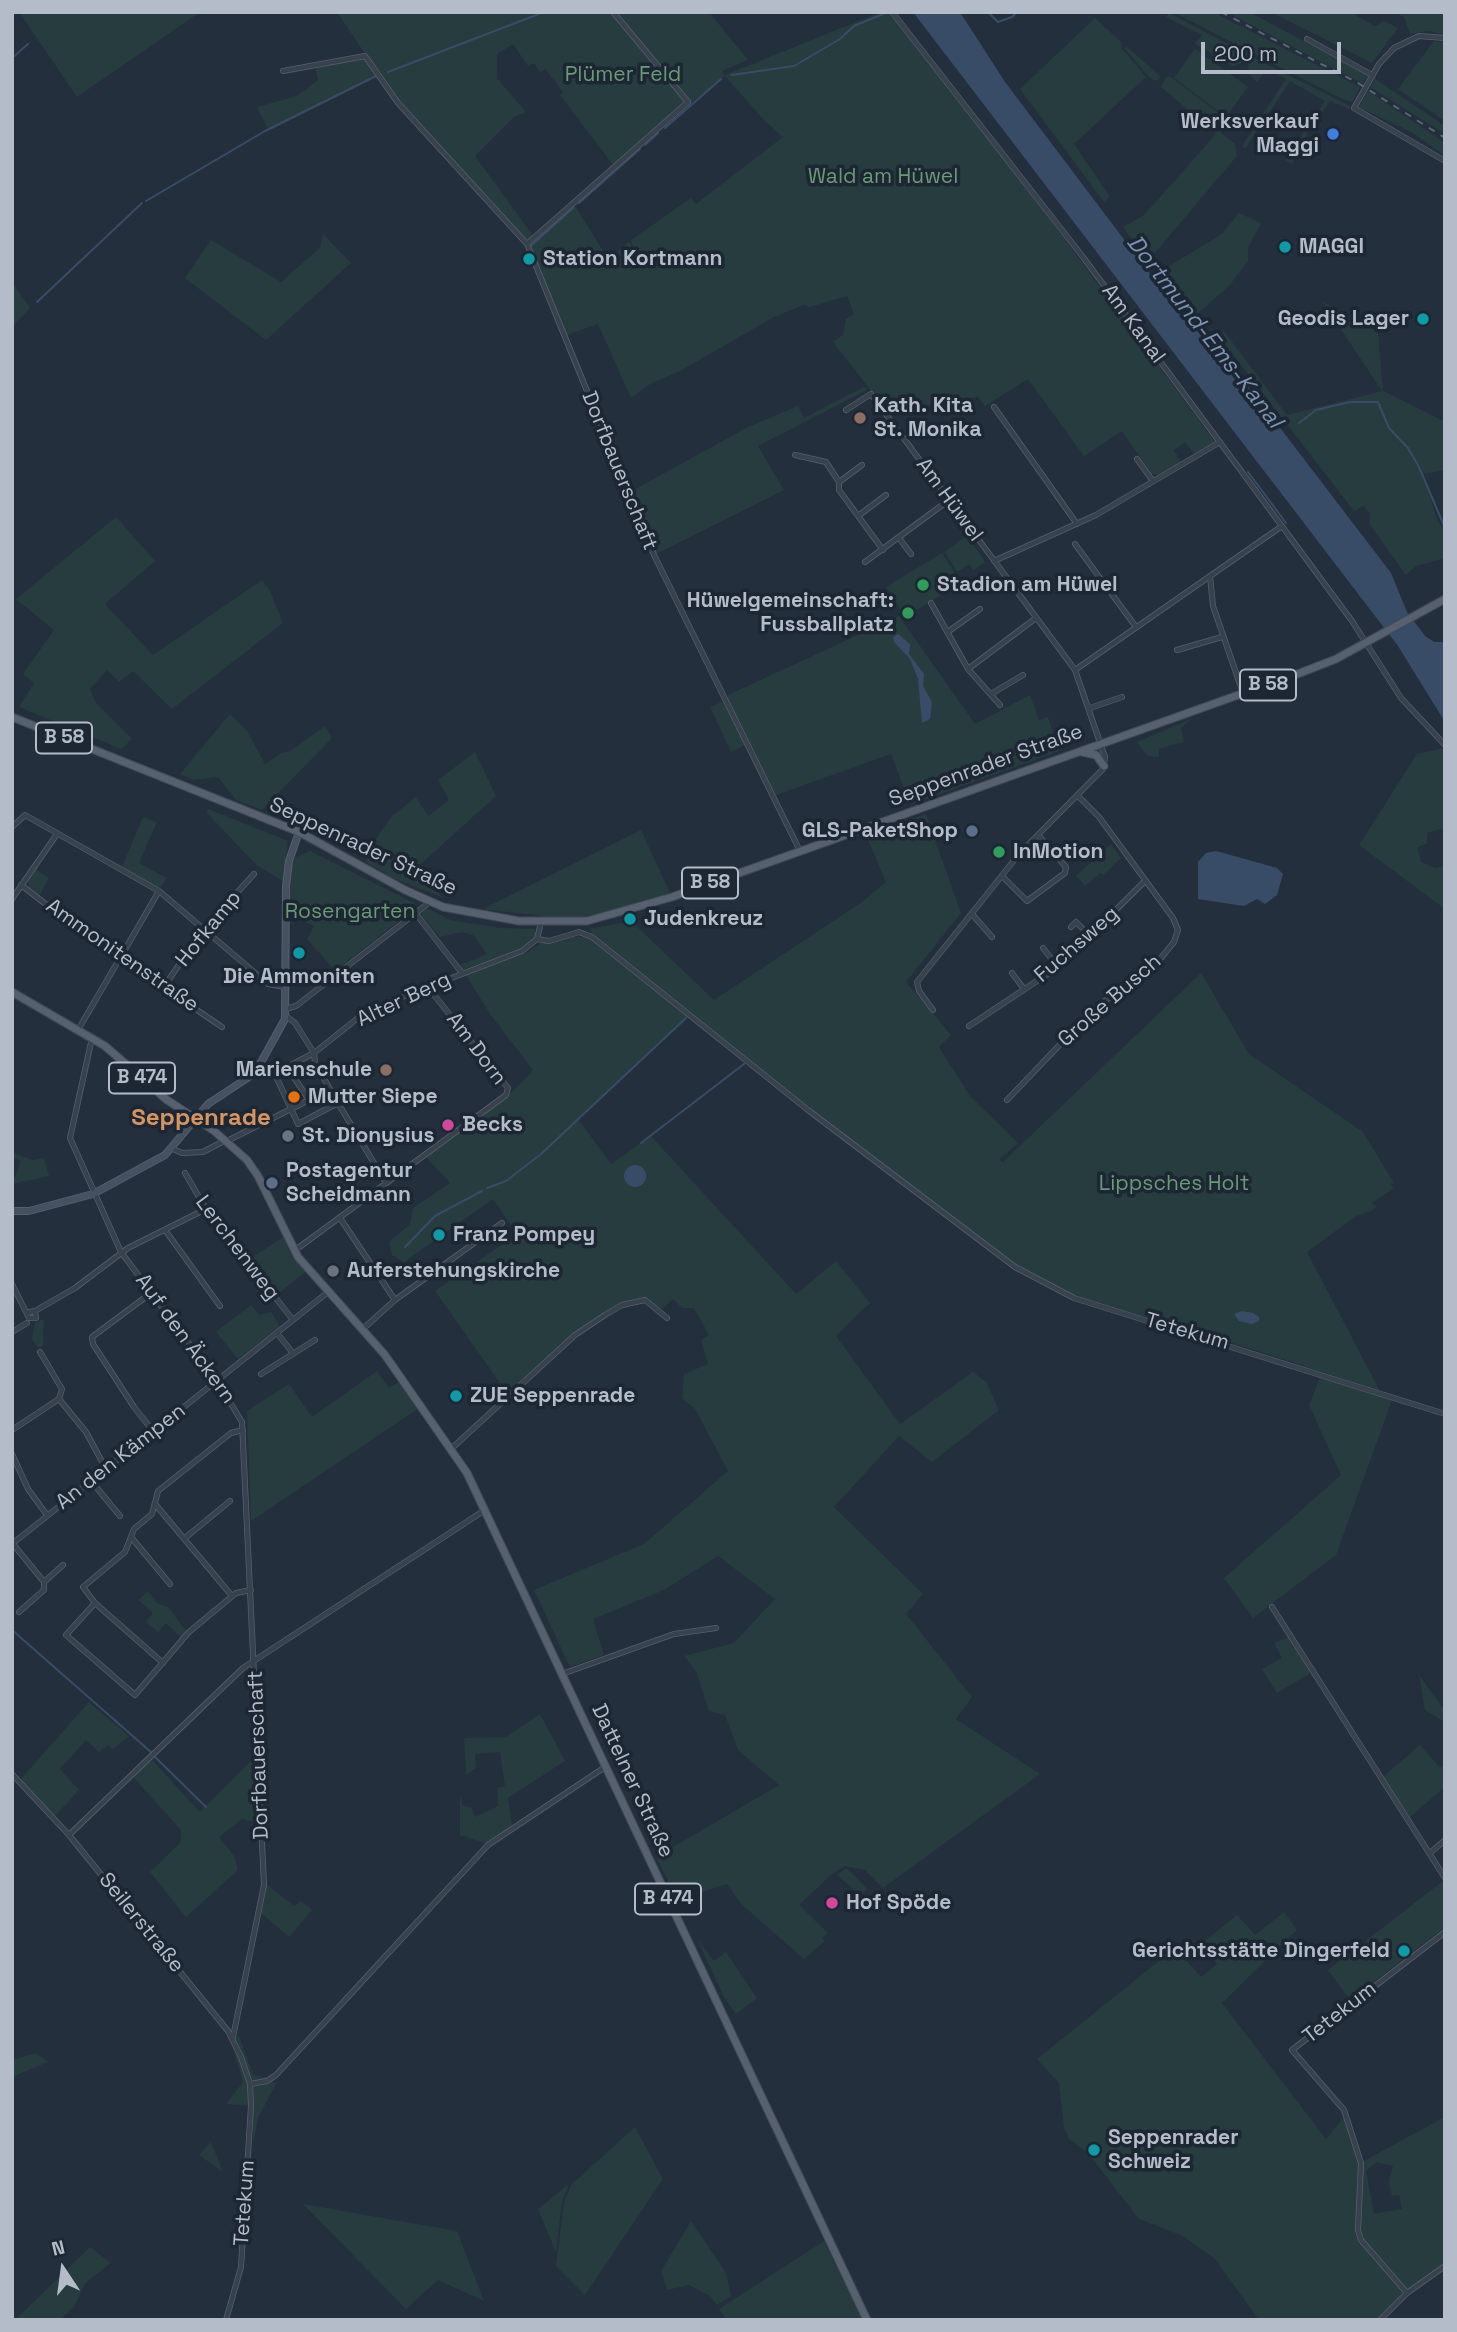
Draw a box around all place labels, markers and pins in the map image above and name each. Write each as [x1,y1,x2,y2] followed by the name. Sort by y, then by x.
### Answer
[1180,109,1319,159] place label: Werksverkauf Maggi
[1325,126,1341,142] marker: Werksverkauf Maggi
[1299,234,1364,260] place label: MAGGI
[1277,239,1293,255] marker: MAGGI
[543,246,723,272] place label: Station Kortmann
[521,251,537,267] marker: Station Kortmann
[1278,306,1409,332] place label: Geodis Lager
[1415,311,1431,327] marker: Geodis Lager
[874,393,982,443] place label: Kath. Kita St. Monika
[852,410,868,426] marker: Kath. Kita St. Monika
[937,572,1118,598] place label: Stadion am Hüwel
[915,577,931,593] marker: Stadion am Hüwel
[687,588,894,638] place label: Hüwelgemeinschaft: Fussballplatz
[900,605,916,621] marker: Hüwelgemeinschaft: Fussballplatz
[802,818,958,844] place label: GLS-PaketShop
[964,823,980,839] marker: GLS-PaketShop
[1013,839,1103,865] place label: InMotion
[991,844,1007,860] marker: InMotion
[644,906,763,932] place label: Judenkreuz
[622,911,638,927] marker: Judenkreuz
[291,945,307,961] marker: Die Ammoniten
[223,964,375,990] place label: Die Ammoniten
[236,1057,372,1083] place label: Marienschule
[378,1062,394,1078] marker: Marienschule
[308,1084,438,1110] place label: Mutter Siepe
[286,1089,302,1105] marker: Mutter Siepe
[462,1112,523,1138] place label: Becks
[440,1117,456,1133] marker: Becks
[302,1123,435,1149] place label: St. Dionysius
[280,1128,296,1144] marker: St. Dionysius
[286,1158,413,1208] place label: Postagentur Scheidmann
[264,1175,280,1191] marker: Postagentur Scheidmann
[453,1222,595,1248] place label: Franz Pompey
[431,1227,447,1243] marker: Franz Pompey
[347,1258,560,1284] place label: Auferstehungskirche
[325,1263,341,1279] marker: Auferstehungskirche
[470,1383,635,1409] place label: ZUE Seppenrade
[448,1388,464,1404] marker: ZUE Seppenrade
[846,1890,951,1916] place label: Hof Spöde
[824,1895,840,1911] marker: Hof Spöde
[1132,1938,1390,1964] place label: Gerichtsstätte Dingerfeld
[1396,1943,1412,1959] marker: Gerichtsstätte Dingerfeld
[1108,2125,1239,2175] place label: Seppenrader Schweiz
[1086,2142,1102,2158] marker: Seppenrader Schweiz

